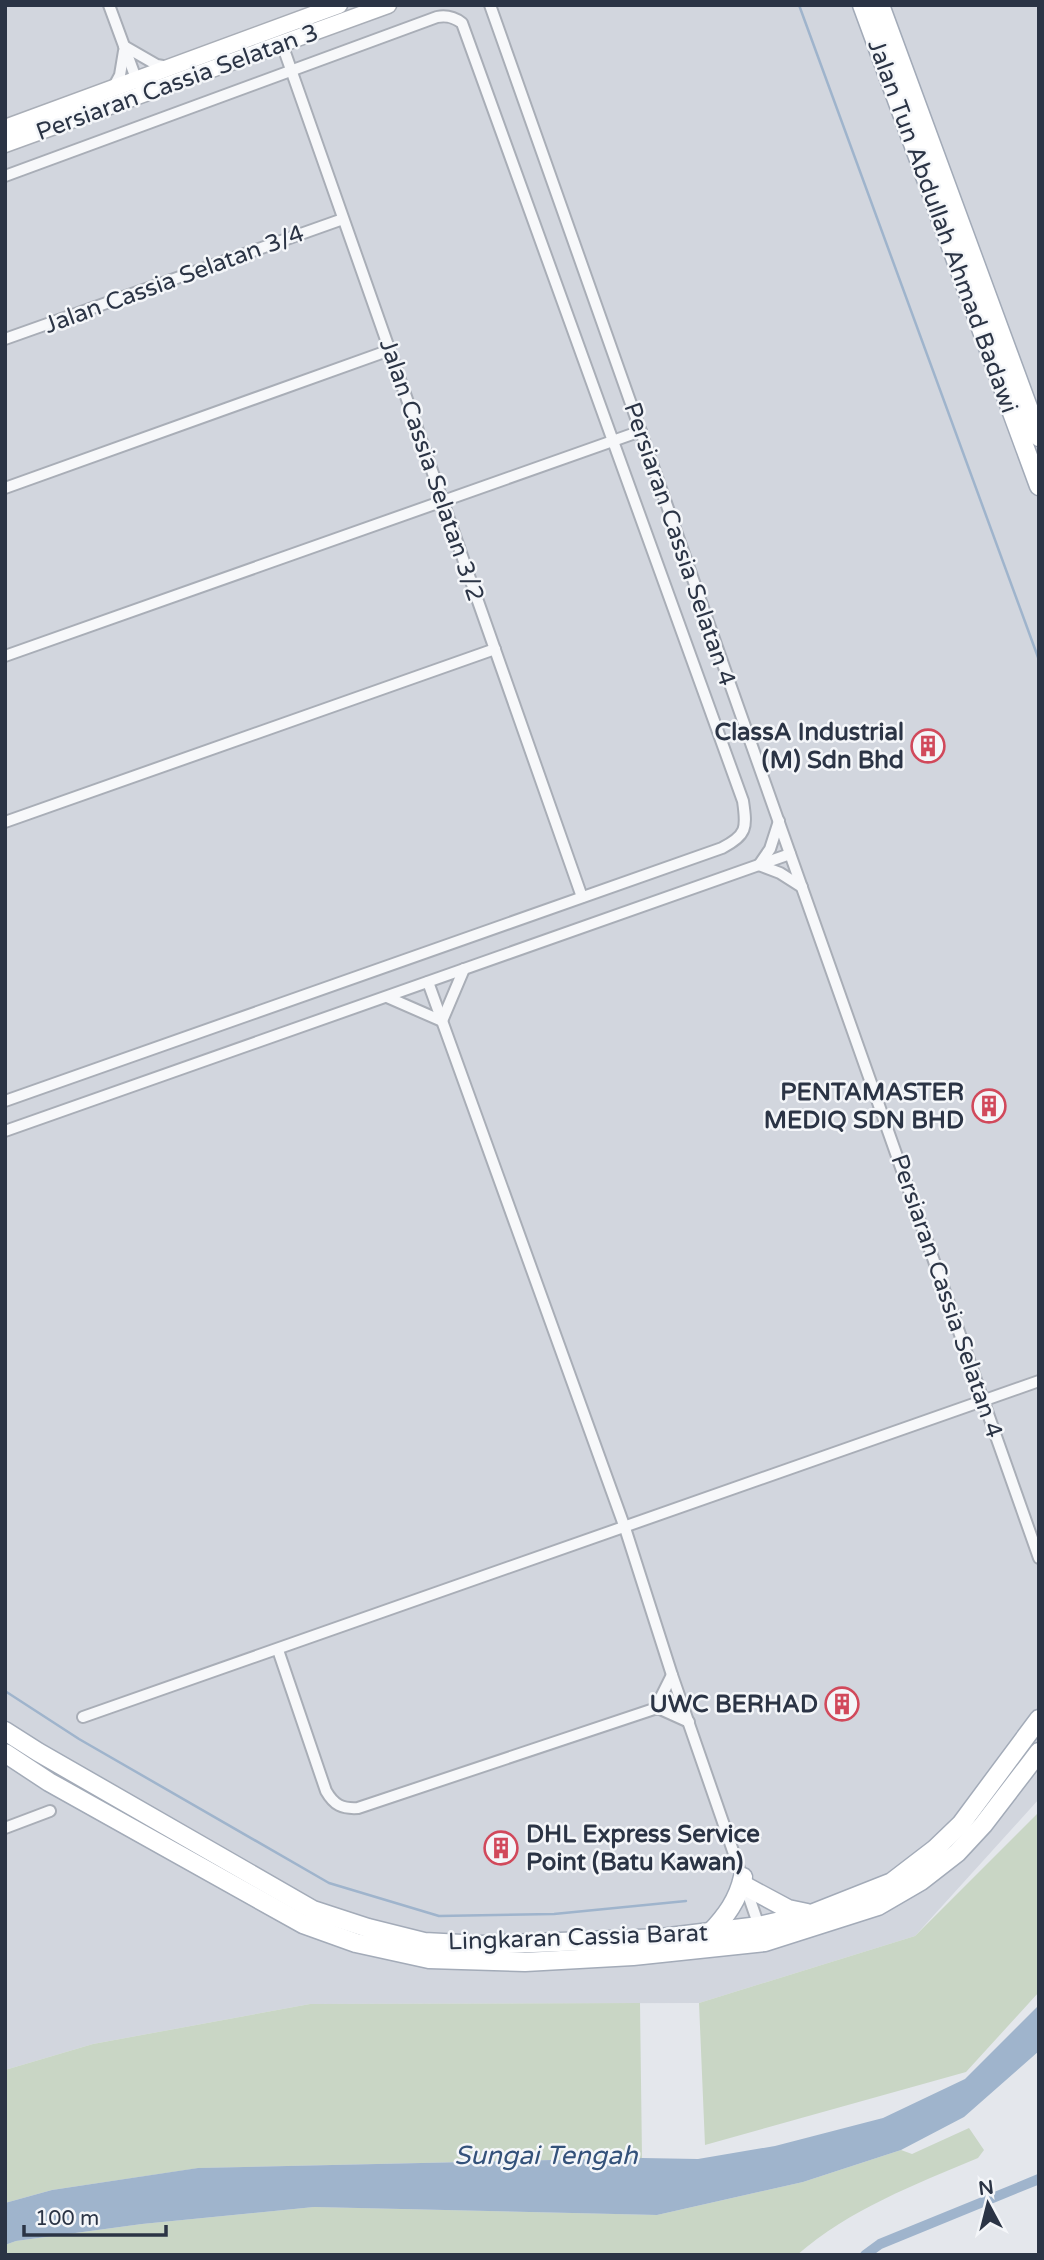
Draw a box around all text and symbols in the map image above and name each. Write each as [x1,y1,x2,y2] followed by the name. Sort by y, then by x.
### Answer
[32,18,322,147] street label: Persiaran Cassia Selatan 3
[861,35,1024,417] street label: Jalan Tun Abdullah Ahmad Badawi
[40,219,308,340] street label: Jalan Cassia Selatan 3/4
[373,335,490,605] street label: Jalan Cassia Selatan 3/2
[617,398,742,690] street label: Persiaran Cassia Selatan 4
[714,718,904,775] place label: ClassA Industrial (M) Sdn Bhd
[909,727,947,765] building icon: ClassA Industrial (M) Sdn Bhd
[764,1078,964,1135] place label: PENTAMASTER MEDIQ SDN BHD
[970,1087,1008,1125] building icon: PENTAMASTER MEDIQ SDN BHD
[884,1150,1009,1442] street label: Persiaran Cassia Selatan 4
[823,1685,861,1723] building icon: UWC BERHAD
[650,1690,818,1719] place label: UWC BERHAD
[526,1820,760,1877] place label: DHL Express Service Point (Batu Kawan)
[482,1829,520,1867] building icon: DHL Express Service Point (Batu Kawan)
[448,1918,708,1957] street label: Lingkaran Cassia Barat
[454,2140,639,2171] water label: Sungai Tengah
[953,2169,1023,2239] north arrow
[977,2176,995,2200] text: N
[24,2194,166,2238] scale bar
[35,2206,99,2231] text: 100 m

